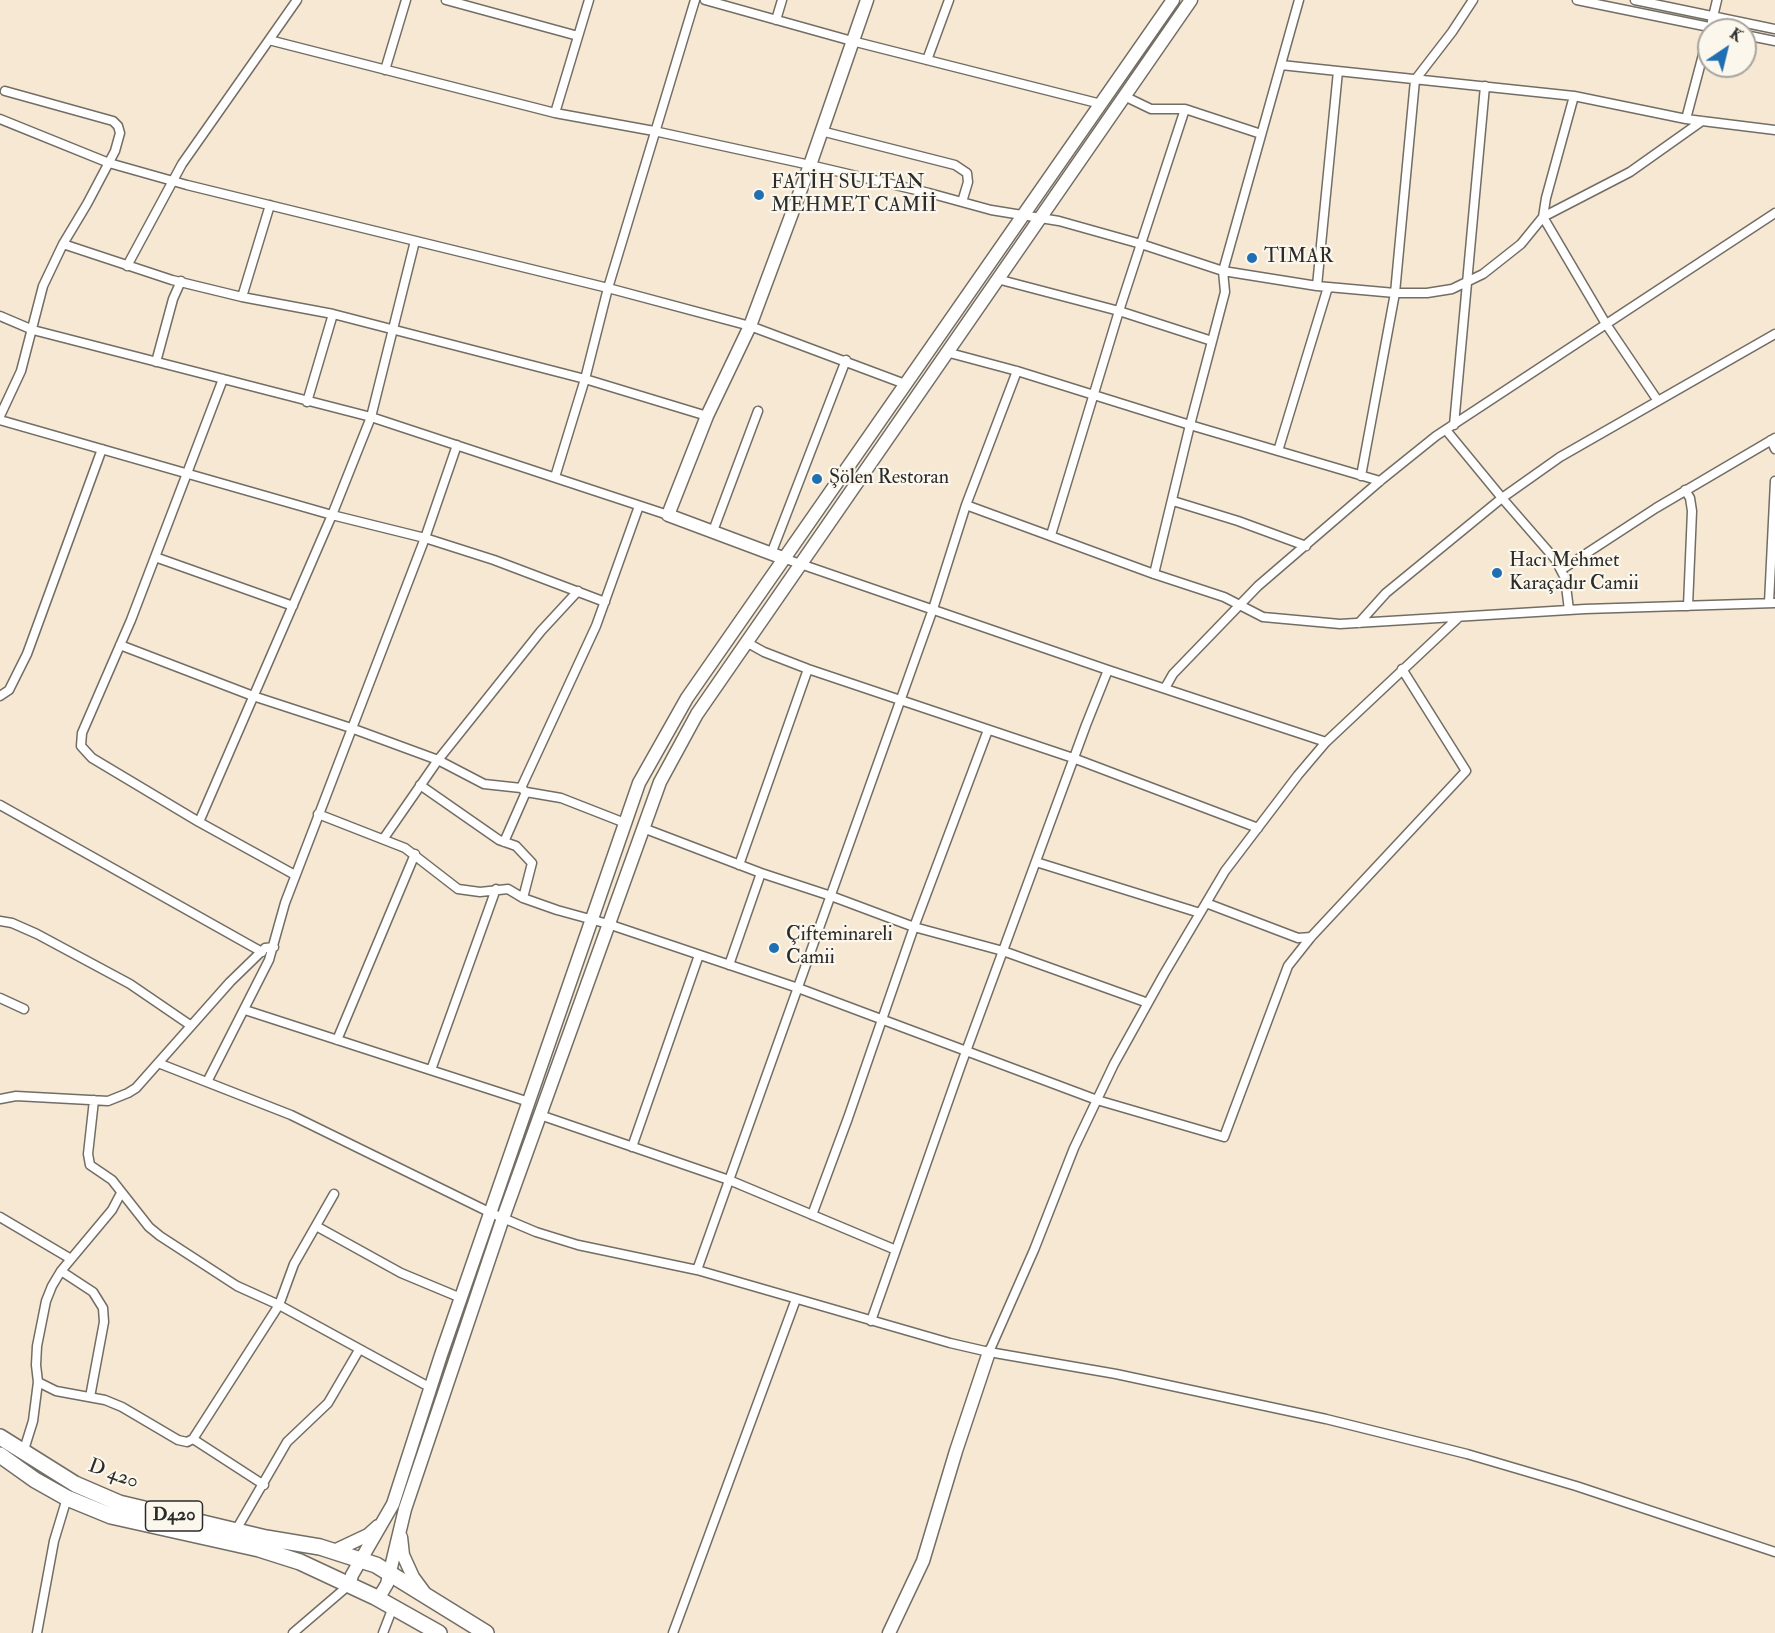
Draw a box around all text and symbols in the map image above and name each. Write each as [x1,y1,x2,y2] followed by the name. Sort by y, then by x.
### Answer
[1697,18,1757,78] north arrow
[1726,23,1746,46] text: K
[771,172,937,219] place label: FATİH SULTAN MEHMET CAMİİ
[752,188,766,202] marker: FATİH SULTAN MEHMET CAMİİ
[1264,246,1333,270] place label: TIMAR
[1245,251,1259,265] marker: TIMAR
[829,467,949,491] place label: Şölen Restoran
[810,472,824,486] marker: Şölen Restoran
[1509,550,1639,597] place label: Hacı Mehmet Karaçadır Camii
[1490,566,1504,580] marker: Hacı Mehmet Karaçadır Camii
[786,924,893,971] place label: Çifteminareli Camii
[767,941,781,955] marker: Çifteminareli Camii
[85,1455,141,1495] street label: D 420
[146,1501,202,1531] road number: D420

